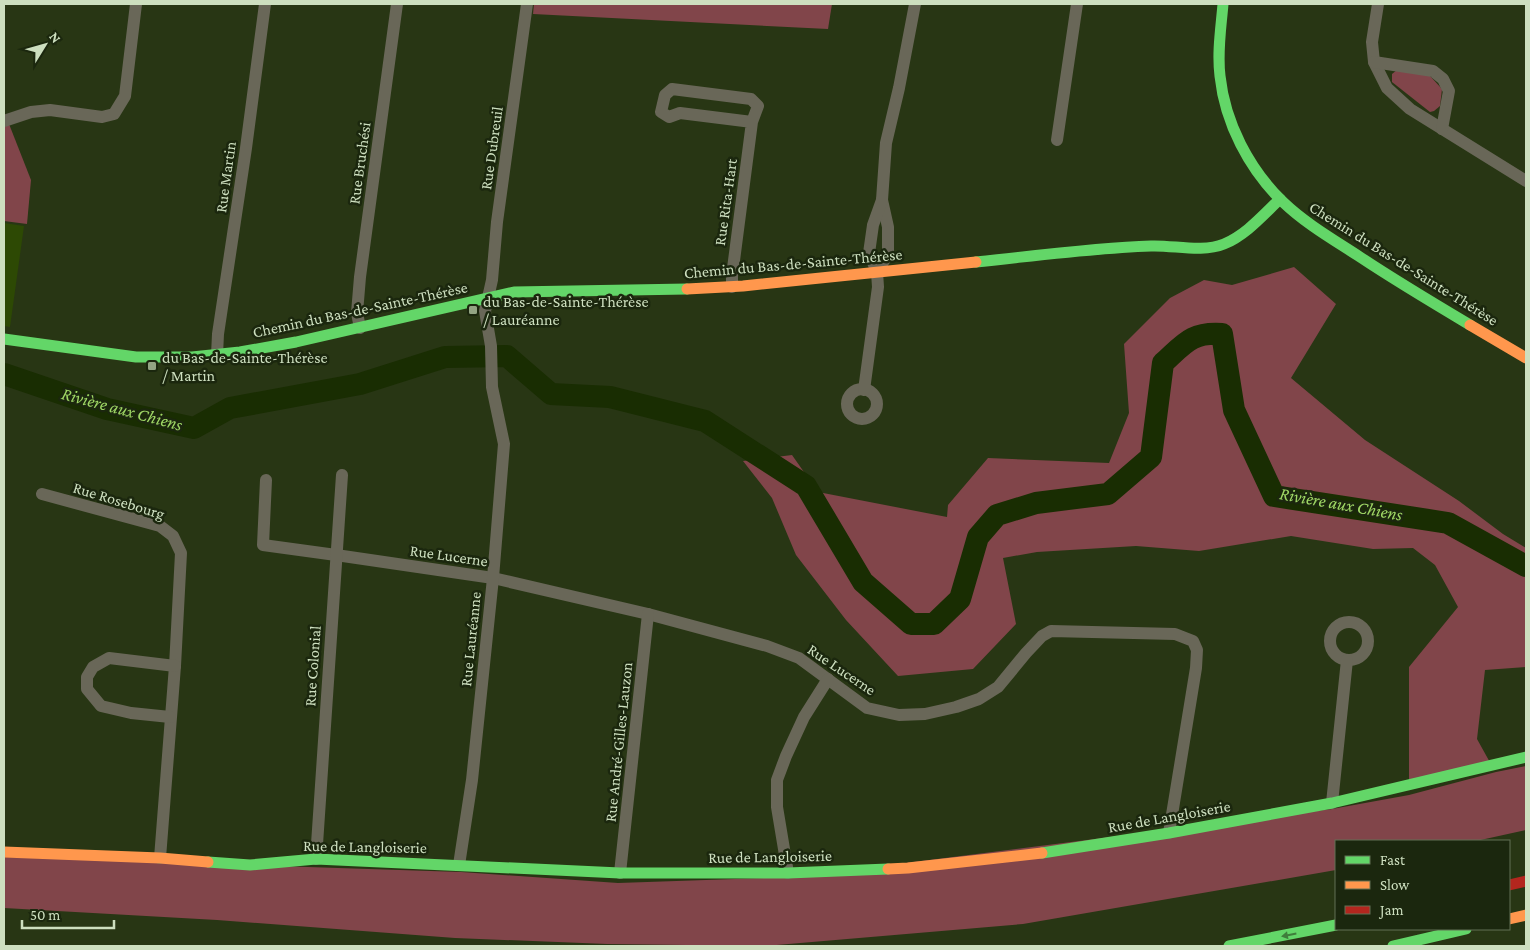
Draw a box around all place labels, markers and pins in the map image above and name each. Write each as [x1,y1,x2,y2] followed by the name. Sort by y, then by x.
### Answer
[483,293,648,328] place label: du Bas-de-Sainte-Thérèse / Lauréanne
[467,304,479,316] marker: du Bas-de-Sainte-Thérèse / Lauréanne
[162,349,327,384] place label: du Bas-de-Sainte-Thérèse / Martin
[146,360,158,372] marker: du Bas-de-Sainte-Thérèse / Martin

